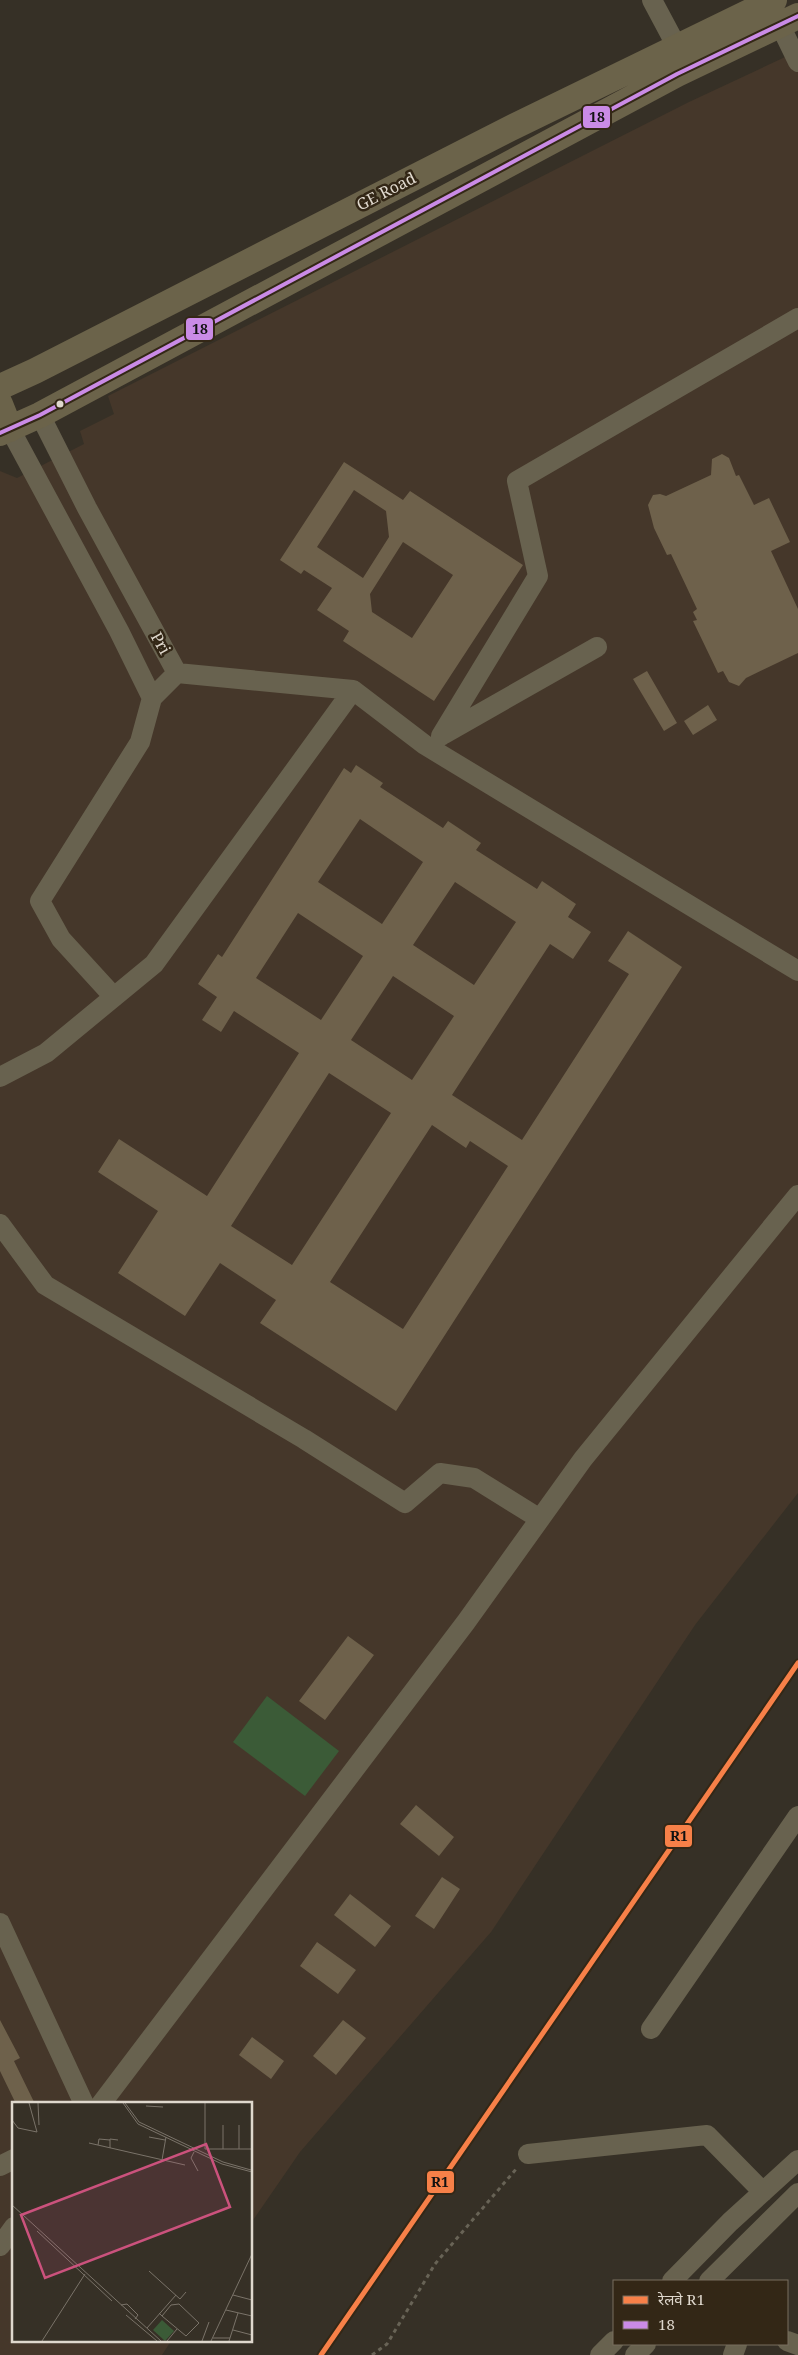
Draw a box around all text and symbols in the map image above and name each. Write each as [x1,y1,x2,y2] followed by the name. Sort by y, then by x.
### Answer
[582,105,611,129] line badge: 18
[589,107,605,126] text: 18
[352,167,420,215] street label: GE Road
[185,317,214,341] line badge: 18
[192,319,208,338] text: 18
[55,399,65,409] unlabelled marker
[146,628,176,658] street label: Pri
[664,1824,693,1848] line badge: R1
[670,1826,688,1845] text: R1
[12,2102,252,2342] inset map
[426,2170,455,2194] line badge: R1
[431,2172,449,2191] text: R1
[613,2280,788,2345] legend
[657,2289,705,2309] text: रेलवे R1
[658,2314,675,2334] text: 18

